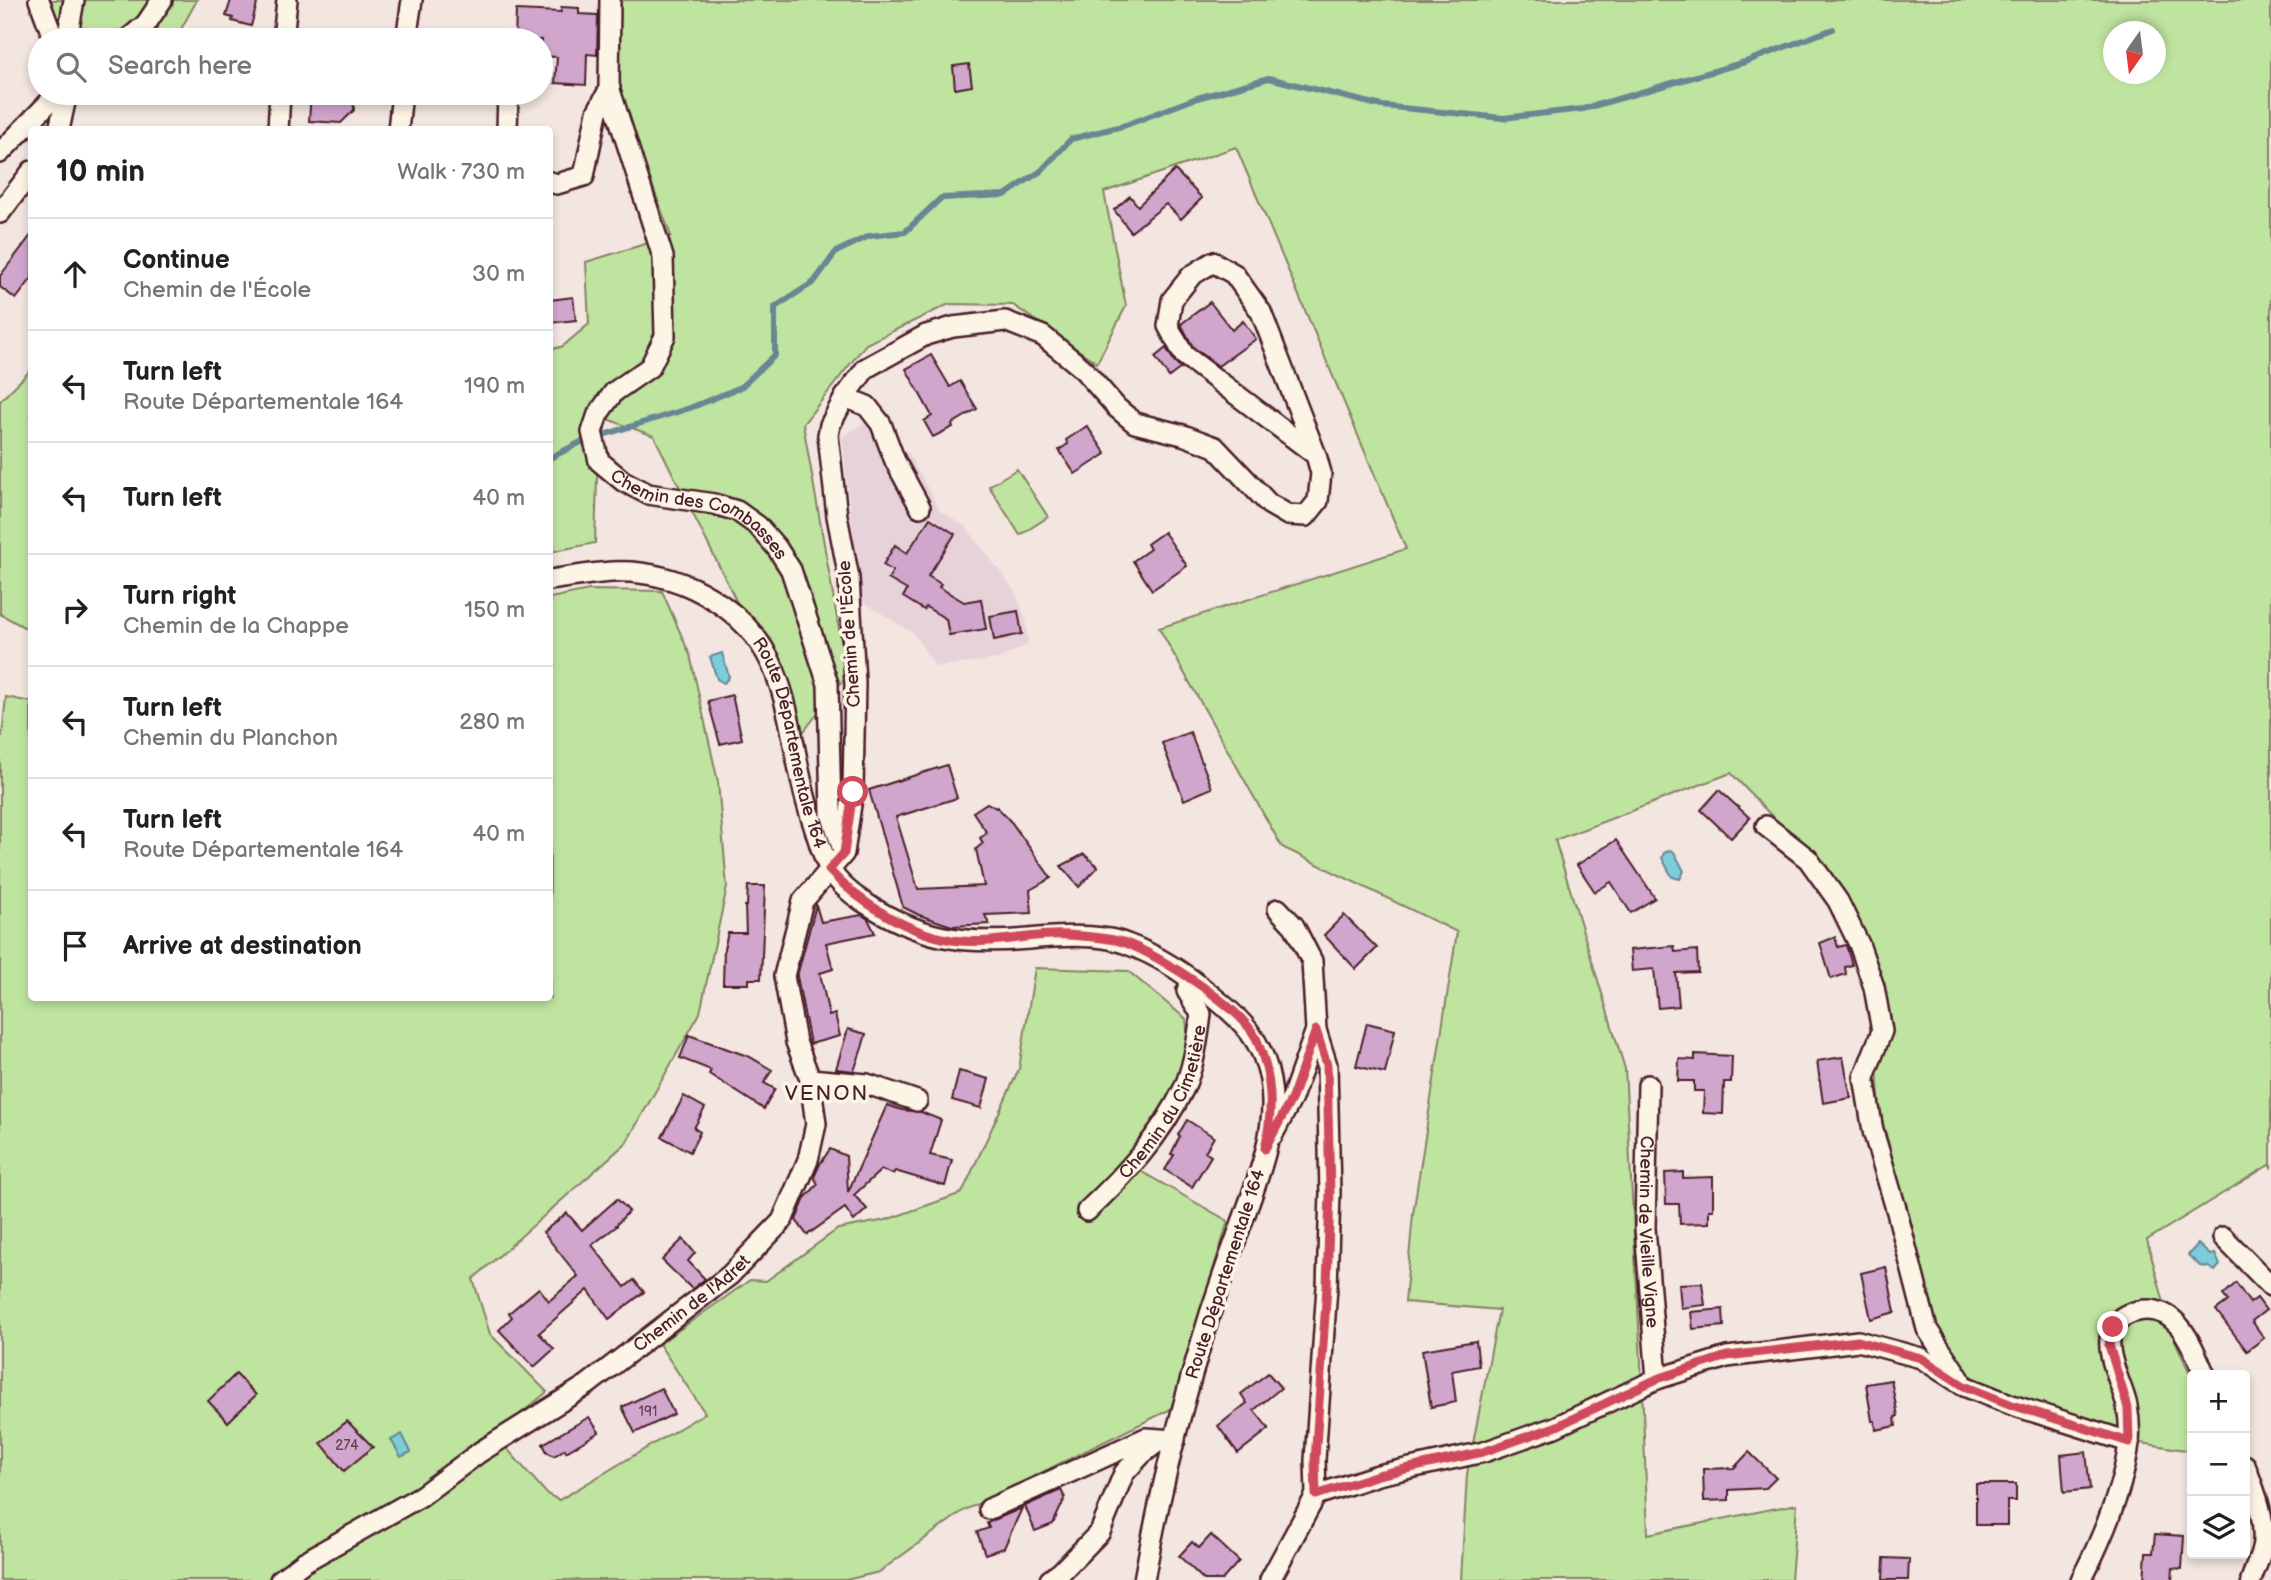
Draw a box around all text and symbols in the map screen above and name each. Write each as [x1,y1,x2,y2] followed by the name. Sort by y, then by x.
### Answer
[2103,21,2166,84] north arrow
[28,28,553,105] search box
[52,48,90,86] icon: search
[108,51,252,82] text: Search here
[56,154,145,190] text: 10 min
[397,158,525,186] text: Walk · 730 m
[123,245,230,276] text: Continue
[56,255,94,293] icon: ahead
[472,260,525,288] text: 30 m
[123,276,311,304] text: Chemin de l'École
[123,357,222,388] text: Turn left
[56,367,94,405] icon: left
[464,372,525,400] text: 190 m
[123,388,403,416] text: Route Départementale 164
[606,465,792,564] street label: Chemin des Combasses
[56,479,94,517] icon: left
[123,483,222,514] text: Turn left
[472,484,525,512] text: 40 m
[832,559,865,708] street label: Chemin de l'École
[123,581,236,612] text: Turn right
[56,591,94,629] icon: right
[464,596,525,624] text: 150 m
[123,612,349,640] text: Chemin de la Chappe
[748,633,830,851] street label: Route Départementale 164
[123,693,222,724] text: Turn left
[56,703,94,741] icon: left
[459,708,525,736] text: 280 m
[123,724,338,752] text: Chemin du Planchon
[837,776,868,807] route start
[123,805,222,836] text: Turn left
[56,815,94,853] icon: left
[472,820,525,848] text: 40 m
[123,836,403,864] text: Route Départementale 164
[56,927,94,965] icon: arrive
[123,931,362,962] text: Arrive at destination
[1115,1023,1211,1183] street label: Chemin du Cimetière
[785,1081,869,1106] district label: VENON
[1634,1135,1663,1329] street label: Chemin de Vieille Vigne
[1182,1167,1269,1382] street label: Route Départementale 164
[629,1250,755,1357] street label: Chemin de l'Adret
[2097,1311,2128,1342] route end
[2187,1370,2250,1559] map controls
[2187,1370,2250,1433] button: +
[639,1403,657,1420] house number: 191
[2187,1433,2250,1496] button: −
[335,1437,359,1454] house number: 274
[2187,1496,2250,1559] button: layers

